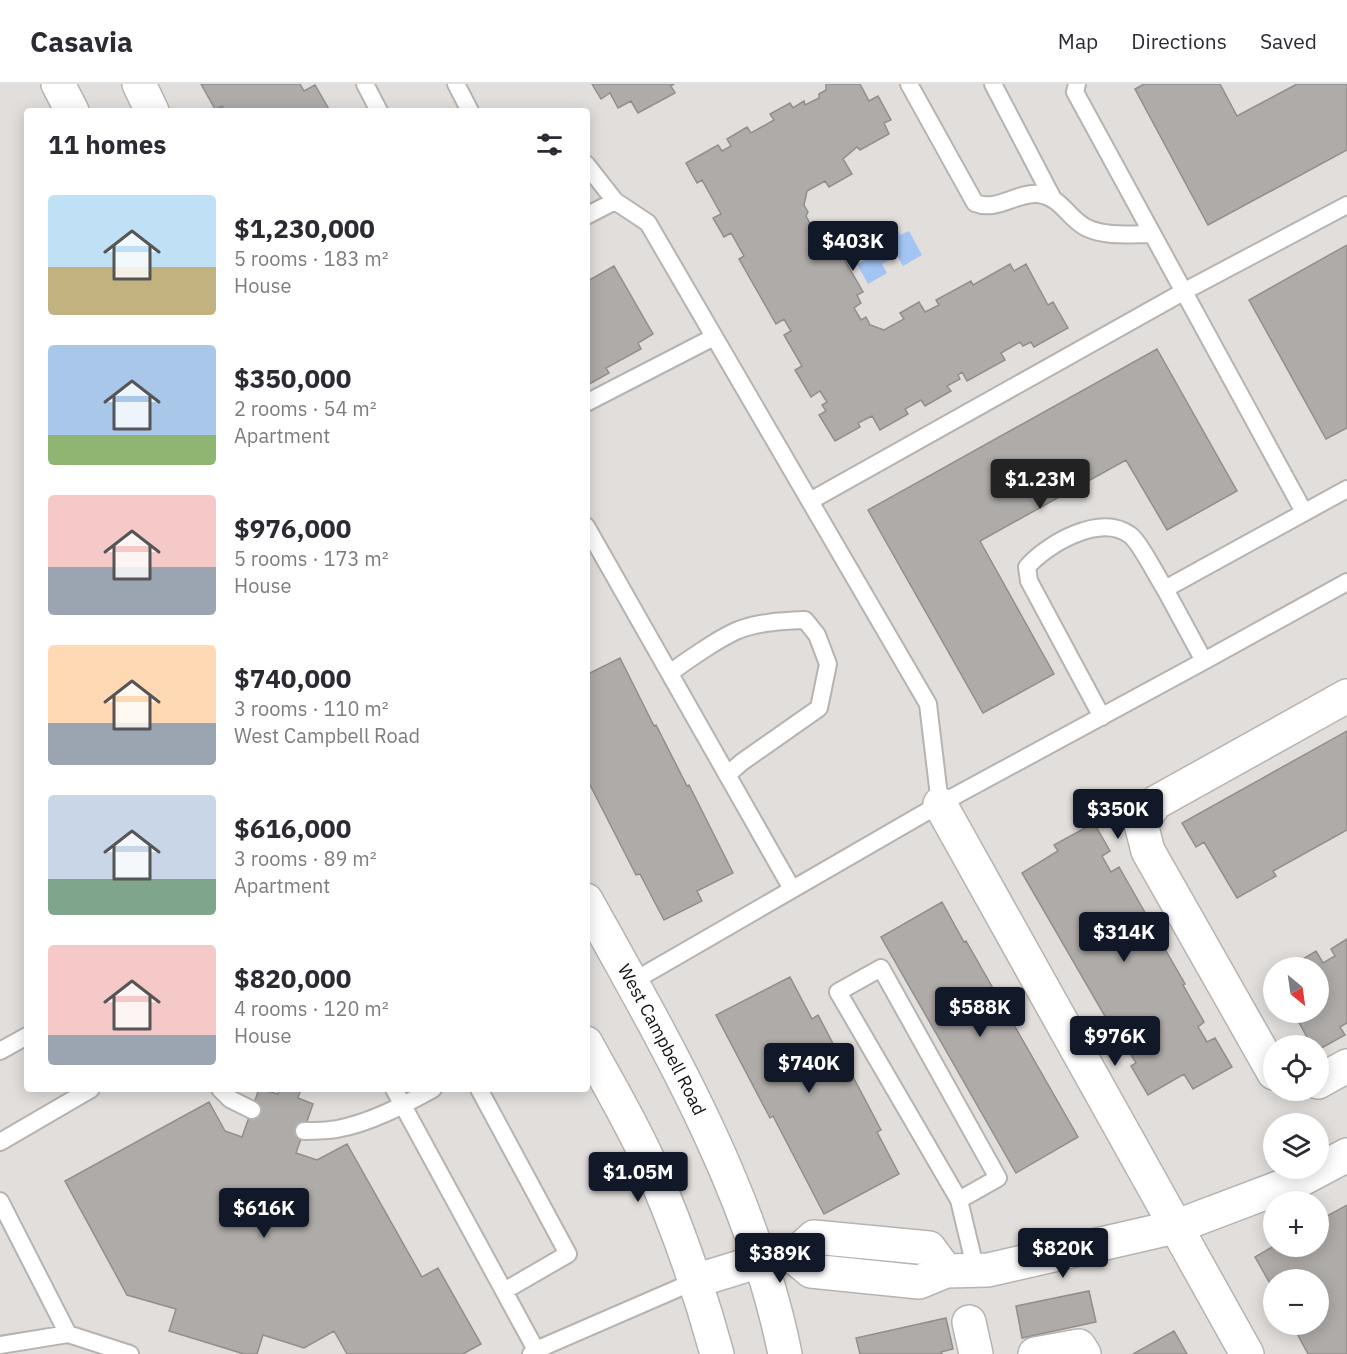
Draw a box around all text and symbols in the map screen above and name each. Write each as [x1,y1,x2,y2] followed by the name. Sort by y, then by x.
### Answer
[30,23,133,60] text: Casavia
[1058,27,1098,55] text: Map
[1131,27,1227,55] text: Directions
[1260,27,1317,55] text: Saved
[48,127,166,161] text: 11 homes
[533,128,566,161] icon: filters
[234,211,375,245] text: $1,230,000
[96,219,168,291] icon: home
[811,221,895,272] pin: $403K
[822,227,884,254] text: $403K
[234,245,389,272] text: 5 rooms · 183 m²
[234,272,291,299] text: House
[234,361,351,395] text: $350,000
[96,369,168,441] icon: home
[234,395,377,422] text: 2 rooms · 54 m²
[234,422,330,449] text: Apartment
[991,459,1089,510] pin: $1.23M
[1005,465,1075,492] text: $1.23M
[234,511,351,545] text: $976,000
[96,519,168,591] icon: home
[234,545,389,572] text: 5 rooms · 173 m²
[234,572,291,599] text: House
[234,661,351,695] text: $740,000
[96,669,168,741] icon: home
[234,695,389,722] text: 3 rooms · 110 m²
[234,722,420,749] text: West Campbell Road
[1076,789,1160,840] pin: $350K
[1087,795,1149,822] text: $350K
[234,811,351,845] text: $616,000
[96,819,168,891] icon: home
[234,845,377,872] text: 3 rooms · 89 m²
[234,872,330,899] text: Apartment
[1082,912,1166,963] pin: $314K
[1093,918,1155,945] text: $314K
[1263,957,1329,1023] north arrow
[1263,957,1329,1335] map controls
[613,960,711,1119] street label: West Campbell Road
[234,961,351,995] text: $820,000
[96,969,168,1041] icon: home
[938,987,1022,1038] pin: $588K
[949,993,1011,1020] text: $588K
[234,995,389,1022] text: 4 rooms · 120 m²
[1073,1016,1157,1067] pin: $976K
[234,1022,291,1049] text: House
[1084,1022,1146,1049] text: $976K
[1263,1035,1329,1101] button: locate
[767,1043,851,1094] pin: $740K
[778,1049,840,1076] text: $740K
[1263,1113,1329,1179] button: layers
[589,1152,687,1203] pin: $1.05M
[603,1158,673,1185] text: $1.05M
[222,1188,306,1239] pin: $616K
[1263,1191,1329,1257] button: +
[233,1194,295,1221] text: $616K
[1021,1228,1105,1279] pin: $820K
[738,1233,822,1284] pin: $389K
[1032,1234,1094,1261] text: $820K
[749,1239,811,1266] text: $389K
[1263,1269,1329,1335] button: −

